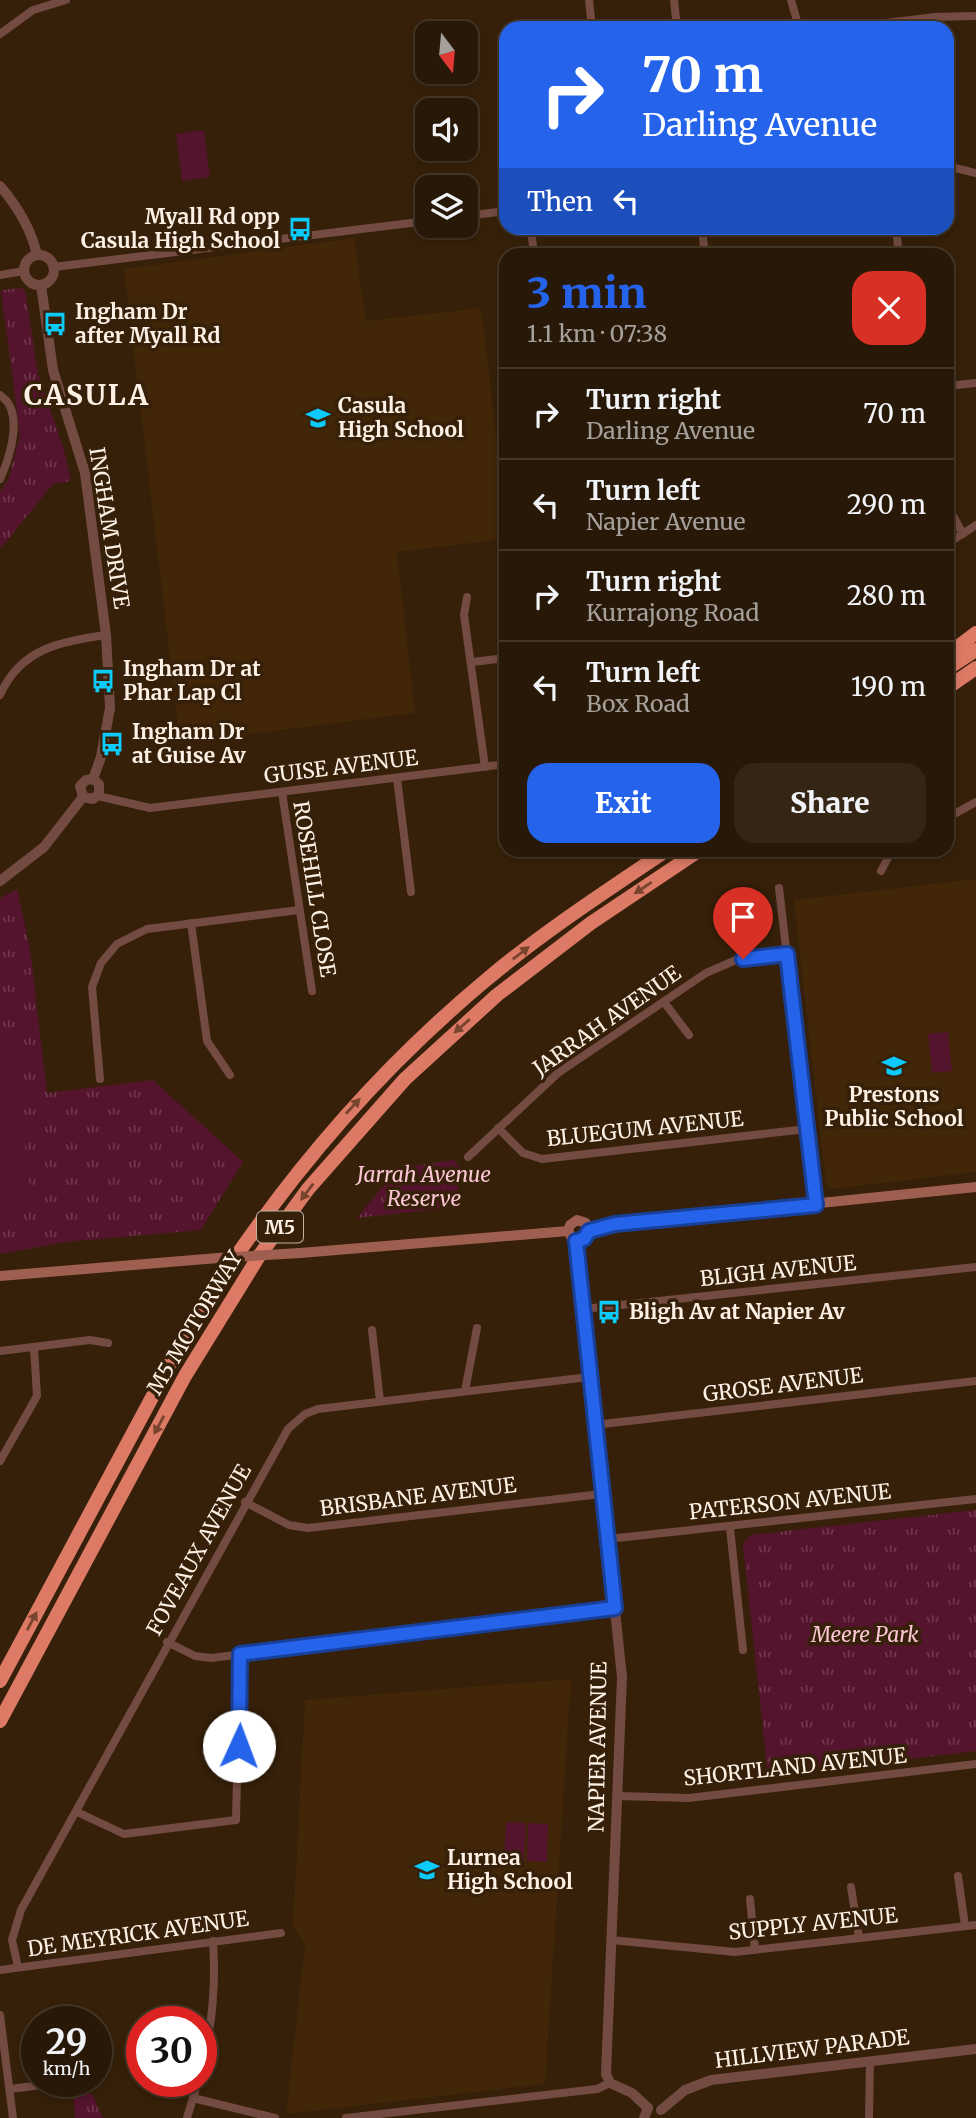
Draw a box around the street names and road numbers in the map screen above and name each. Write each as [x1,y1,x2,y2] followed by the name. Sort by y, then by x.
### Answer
[83,445,136,611] street label: INGHAM DRIVE
[263,744,420,789] street label: GUISE AVENUE
[287,799,342,979] street label: ROSEHILL CLOSE
[527,959,687,1082] street label: JARRAH AVENUE
[545,1105,745,1152] street label: BLUEGUM AVENUE
[257,1212,303,1242] road number: M5
[141,1246,248,1400] street label: M5 MOTORWAY
[698,1249,858,1292] street label: BLIGH AVENUE
[701,1361,865,1408] street label: GROSE AVENUE
[140,1459,257,1640] street label: FOVEAUX AVENUE
[318,1471,518,1522] street label: BRISBANE AVENUE
[688,1477,893,1526] street label: PATERSON AVENUE
[583,1661,613,1833] street label: NAPIER AVENUE
[682,1741,908,1792] street label: SHORTLAND AVENUE
[727,1901,900,1946] street label: SUPPLY AVENUE
[26,1905,251,1962] street label: DE MEYRICK AVENUE
[713,2023,911,2074] street label: HILLVIEW PARADE

